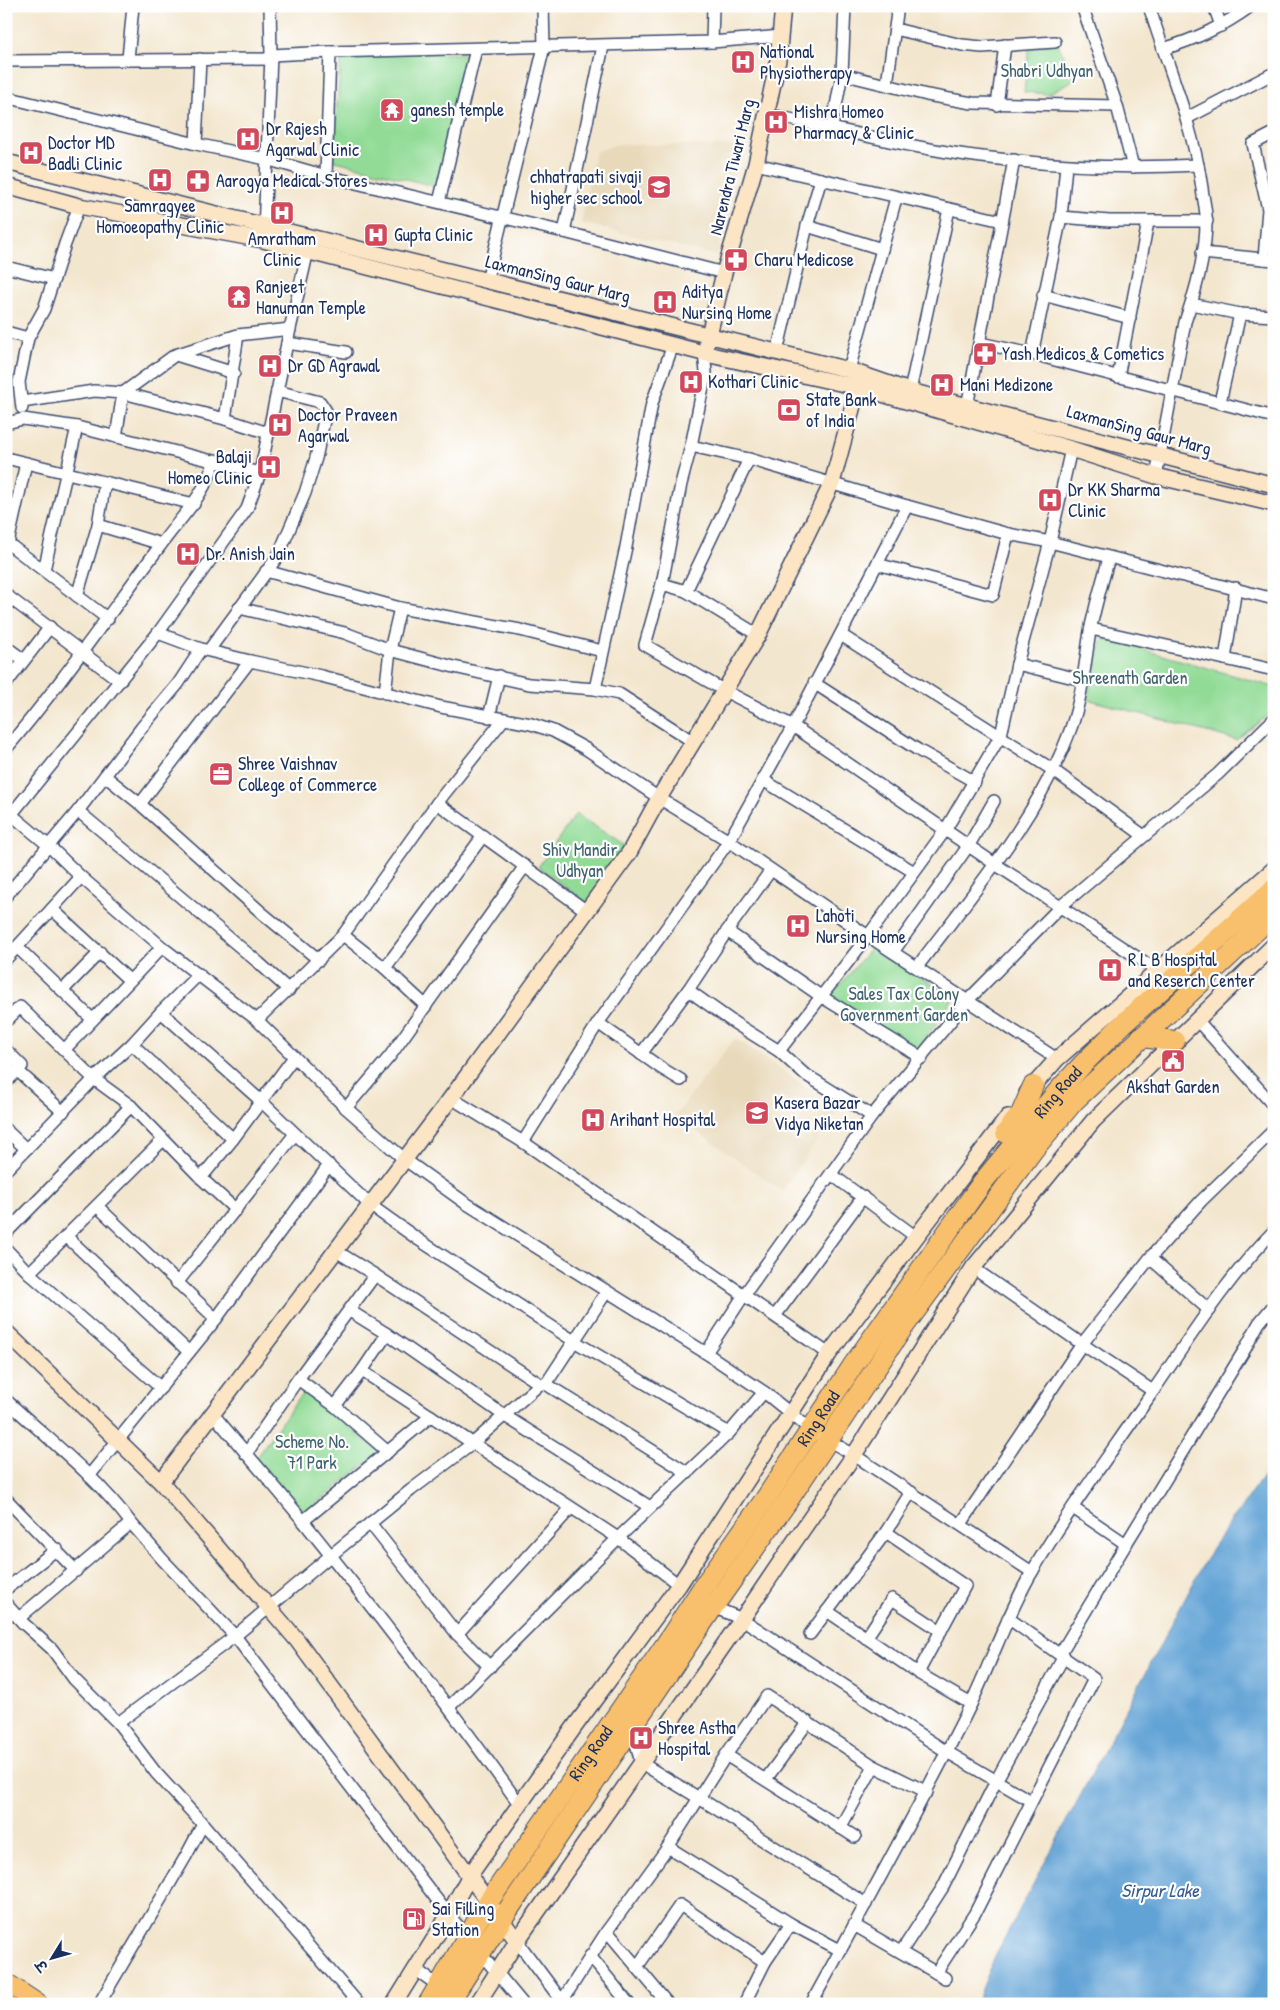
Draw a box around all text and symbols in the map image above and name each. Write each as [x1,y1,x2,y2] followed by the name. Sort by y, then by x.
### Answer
[760,39,853,85] place label: National Physiotherapy
[730,49,756,75] hospital icon: National Physiotherapy
[1001,58,1093,83] park label: Shabri Udhyan
[702,96,761,238] street label: Narendra Tiwari Marg
[379,97,405,123] temple icon: ganesh temple
[410,97,504,122] place label: ganesh temple
[794,99,914,145] place label: Mishra Homeo Pharmacy & Clinic
[763,109,789,135] hospital icon: Mishra Homeo Pharmacy & Clinic
[266,116,359,162] place label: Dr Rajesh Agarwal Clinic
[235,126,261,152] hospital icon: Dr Rajesh Agarwal Clinic
[48,130,122,176] place label: Doctor MD Badli Clinic
[18,140,44,166] hospital icon: Doctor MD Badli Clinic
[530,164,642,210] place label: chhatrapati sivaji higher sec school
[147,167,173,193] hospital icon: Samragyee Homoeopathy Clinic
[185,168,211,194] pharmacy icon: Aarogya Medical Stores
[216,168,368,193] place label: Aarogya Medical Stores
[646,174,672,200] school or university icon: chhatrapati sivaji higher sec school
[96,193,224,239] place label: Samragyee Homoeopathy Clinic
[269,200,295,226] hospital icon: Amratham Clinic
[363,222,389,248] hospital icon: Gupta Clinic
[394,222,473,247] place label: Gupta Clinic
[248,226,316,272] place label: Amratham Clinic
[723,247,749,273] pharmacy icon: Charu Medicose
[754,247,854,272] place label: Charu Medicose
[483,248,633,309] street label: LaxmanSing Gaur Marg
[256,274,366,320] place label: Ranjeet Hanuman Temple
[682,279,772,325] place label: Aditya Nursing Home
[226,284,252,310] temple icon: Ranjeet Hanuman Temple
[652,289,678,315] hospital icon: Aditya Nursing Home
[972,341,998,367] pharmacy icon: Yash Medicos & Cometics
[1002,341,1164,366] place label: Yash Medicos & Cometics
[257,353,283,379] hospital icon: Dr GD Agrawal
[288,353,380,378] place label: Dr GD Agrawal
[678,369,704,395] hospital icon: Kothari Clinic
[708,369,798,394] place label: Kothari Clinic
[929,372,955,398] hospital icon: Mani Medizone
[960,372,1053,397] place label: Mani Medizone
[806,387,877,433] place label: State Bank of India
[776,397,802,423] bank icon: State Bank of India
[1064,398,1214,461] street label: LaxmanSing Gaur Marg
[298,402,398,448] place label: Doctor Praveen Agarwal
[267,412,293,438] hospital icon: Doctor Praveen Agarwal
[168,444,252,490] place label: Balaji Homeo Clinic
[256,454,282,480] hospital icon: Balaji Homeo Clinic
[1068,477,1160,523] place label: Dr KK Sharma Clinic
[1037,487,1063,513] hospital icon: Dr KK Sharma Clinic
[175,541,201,567] hospital icon: Dr. Anish Jain
[206,541,295,566] place label: Dr. Anish Jain
[1072,665,1188,690] park label: Shreenath Garden
[238,751,377,797] place label: Shree Vaishnav College of Commerce
[208,761,234,787] office icon: Shree Vaishnav College of Commerce
[542,837,618,883] park label: Shiv Mandir Udhyan
[816,903,906,949] place label: Lahoti Nursing Home
[785,913,811,939] hospital icon: Lahoti Nursing Home
[1128,947,1255,993] place label: R L B Hospital and Reserch Center
[1097,957,1123,983] hospital icon: R L B Hospital and Reserch Center
[840,981,968,1027] park label: Sales Tax Colony Government Garden
[1160,1048,1186,1074] public building icon: Akshat Garden
[1028,1060,1087,1123] street label: Ring Road
[1126,1074,1220,1099] place label: Akshat Garden
[774,1090,864,1136] place label: Kasera Bazar Vidya Niketan
[744,1100,770,1126] school or university icon: Kasera Bazar Vidya Niketan
[580,1107,606,1133] hospital icon: Arihant Hospital
[610,1107,715,1132] place label: Arihant Hospital
[790,1385,845,1451] street label: Ring Road
[275,1429,349,1475] park label: Scheme No. 71 Park
[658,1715,736,1761] place label: Shree Astha Hospital
[562,1720,618,1786] street label: Ring Road
[628,1725,654,1751] hospital icon: Shree Astha Hospital
[1121,1877,1200,1903] water label: Sirpur Lake
[432,1896,494,1942] place label: Sai Filling Station
[401,1906,427,1932] fuel station icon: Sai Filling Station
[28,1932,78,1982] north arrow
[30,1955,53,1977] text: उ

